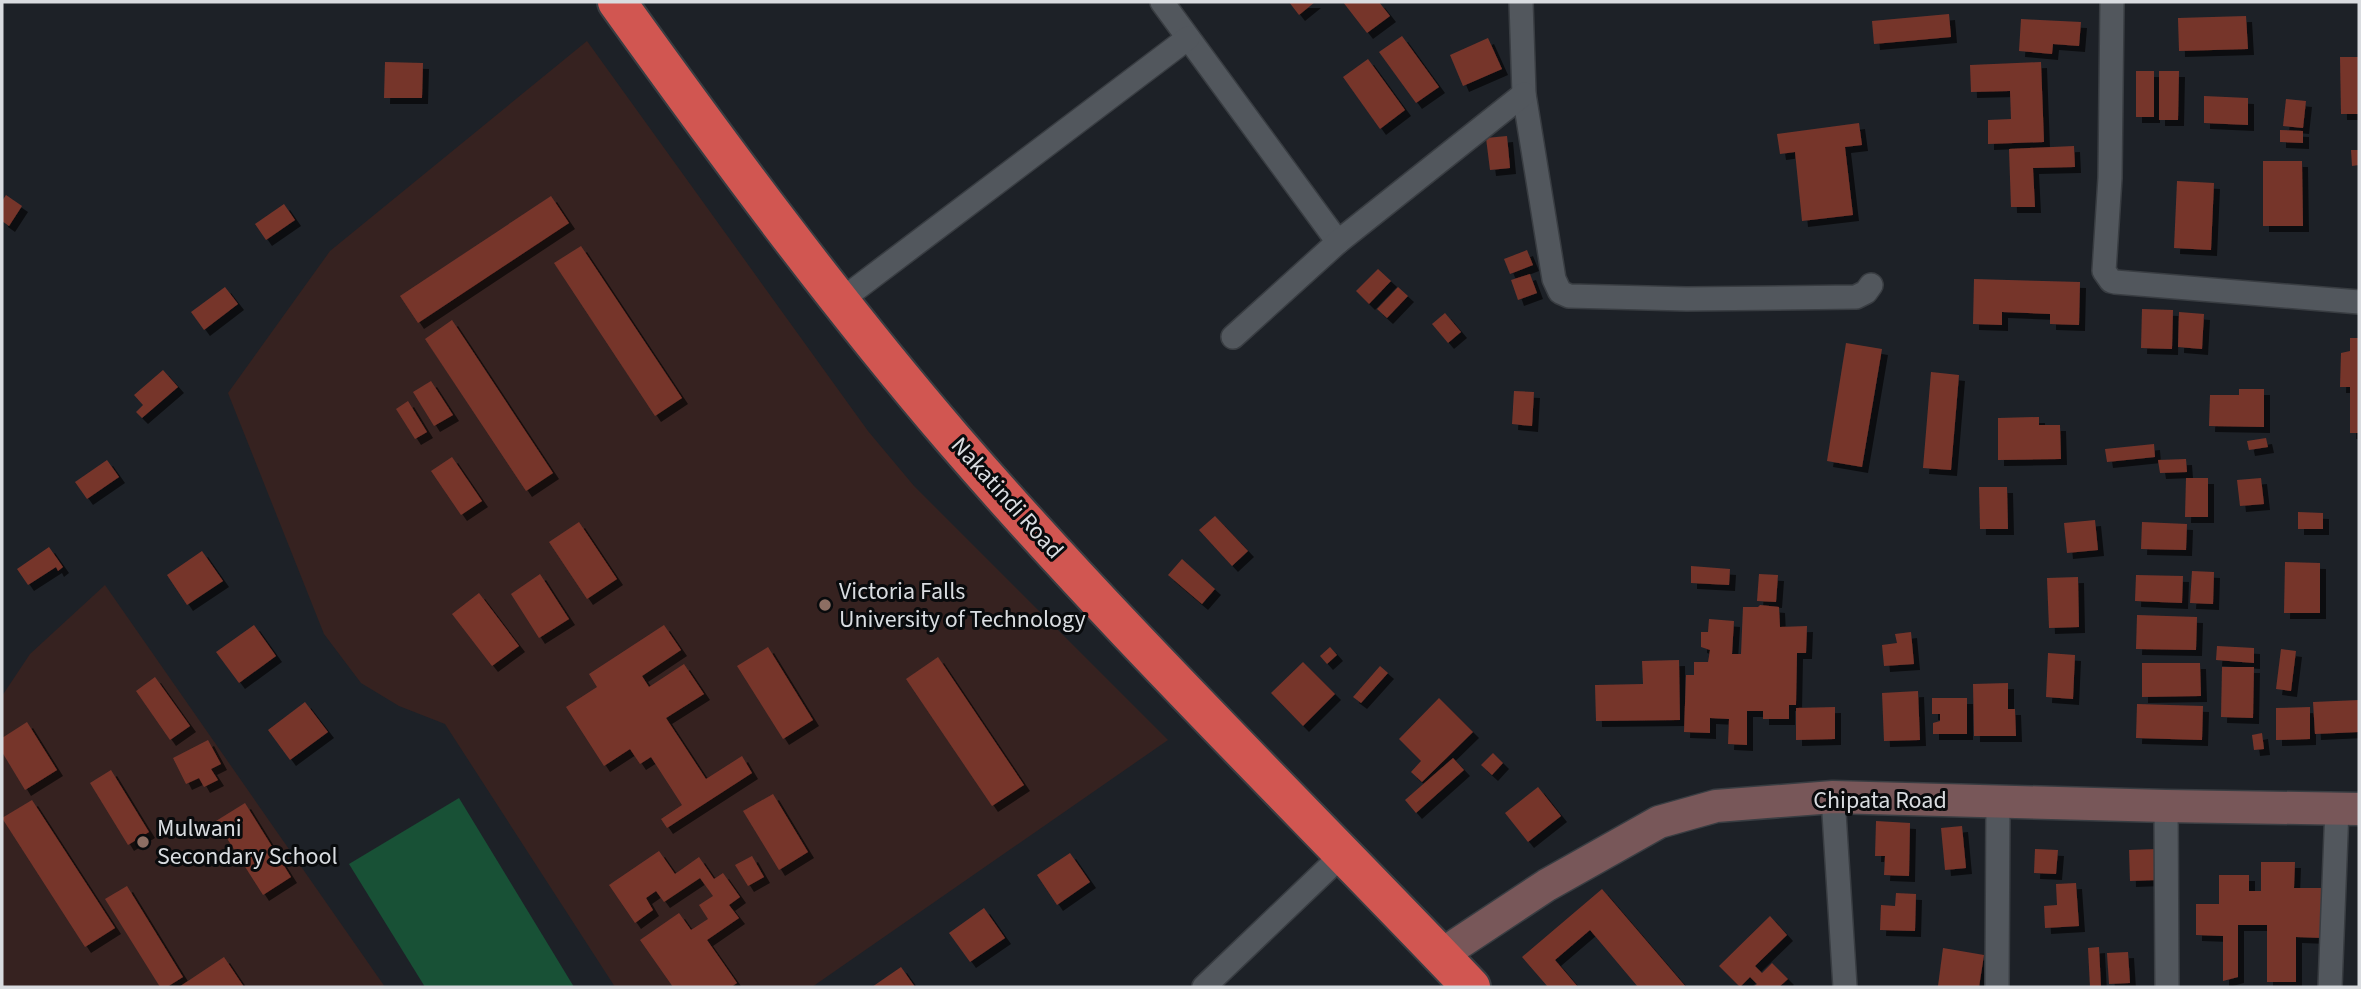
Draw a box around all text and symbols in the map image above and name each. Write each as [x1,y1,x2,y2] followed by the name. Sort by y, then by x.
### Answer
[943,429,1071,567] street label: Nakatindi Road
[839,574,1086,637] place label: Victoria Falls University of Technology
[817,597,833,613] marker: Victoria Falls University of Technology
[1813,783,1947,818] street label: Chipata Road
[157,811,338,874] place label: Mulwani Secondary School
[135,834,151,850] marker: Mulwani Secondary School

